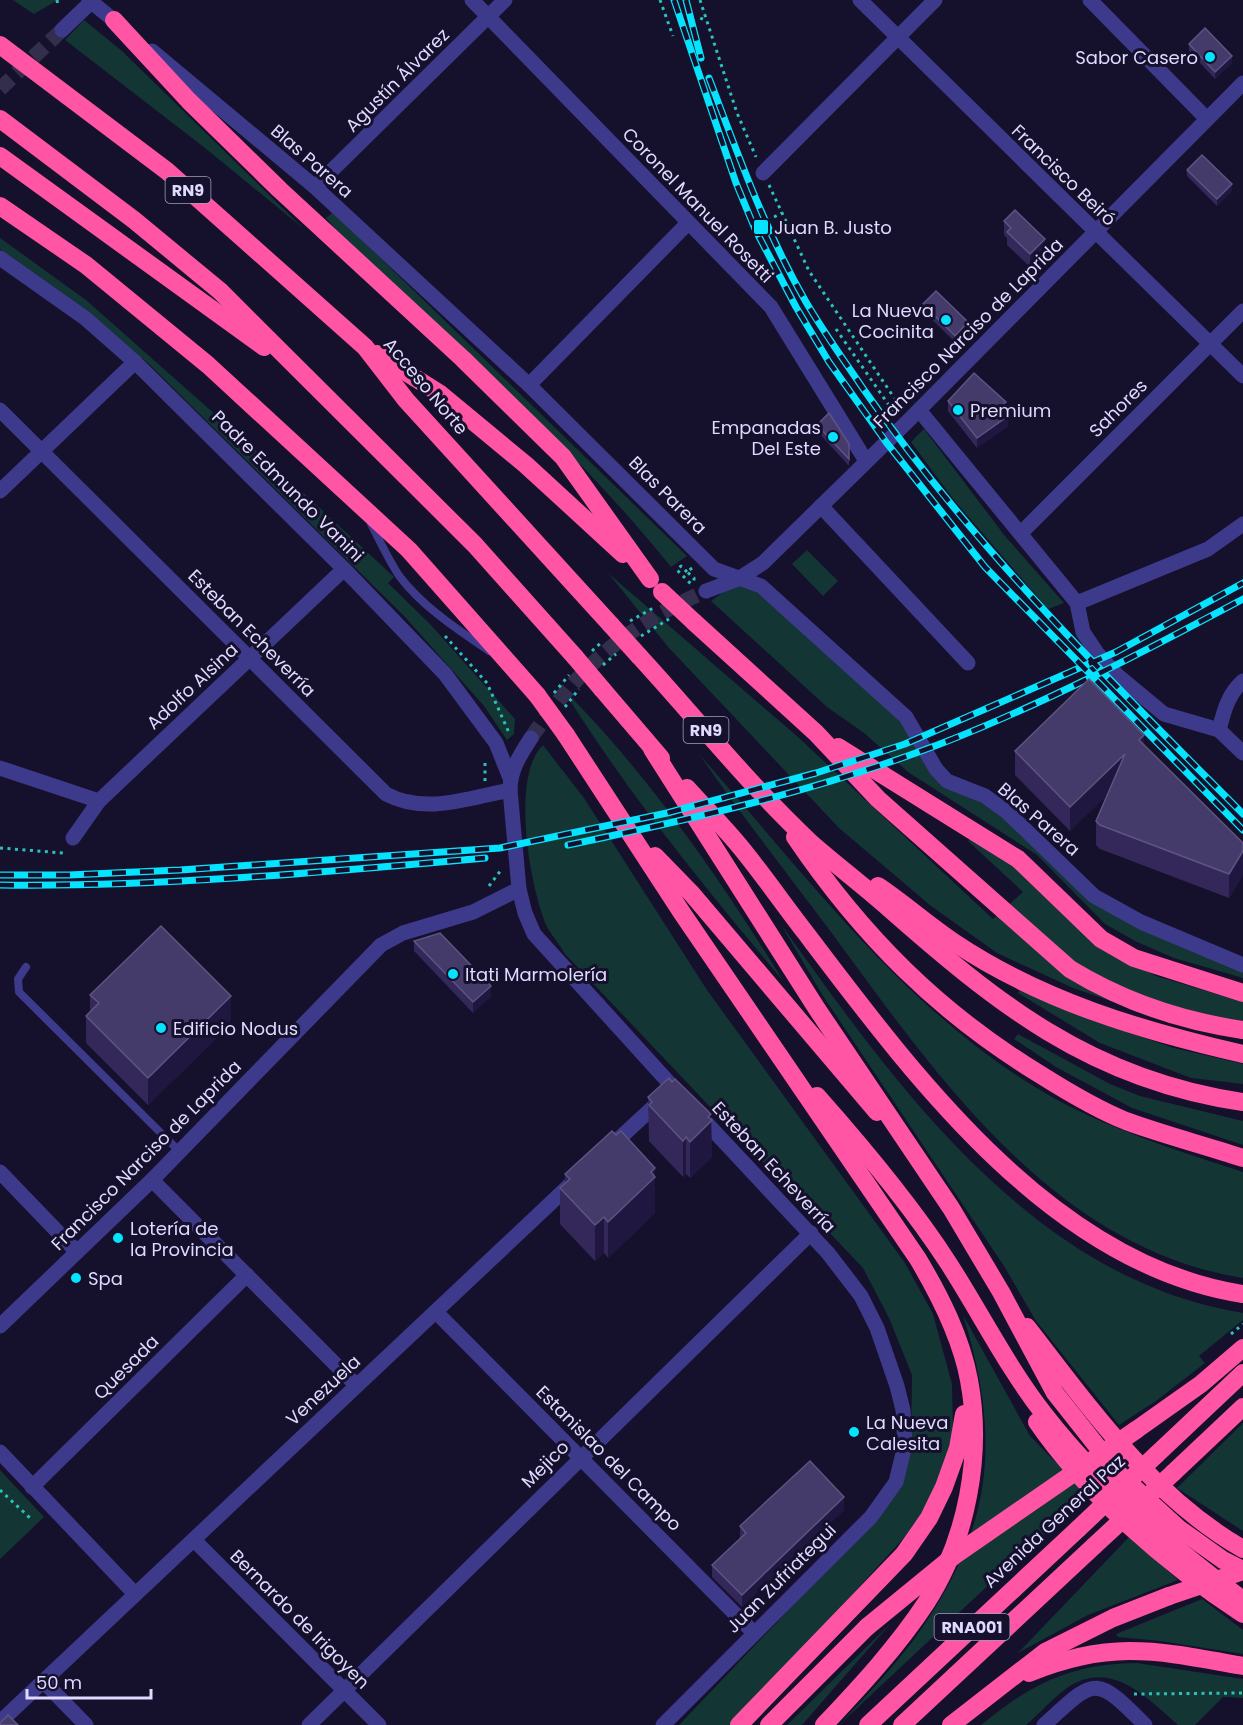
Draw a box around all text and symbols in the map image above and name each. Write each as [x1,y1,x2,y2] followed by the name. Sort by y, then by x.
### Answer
[340,23,454,137] street label: Agustín Álvarez
[1075,45,1198,70] place label: Sabor Casero
[1203,50,1217,64] marker: Sabor Casero
[266,118,358,204] street label: Blas Parera
[1006,119,1122,231] street label: Francisco Beiró
[617,122,779,288] street label: Coronel Manuel Rosetti
[166,177,210,203] road number: RN9
[774,215,892,240] place label: Juan B. Justo
[752,218,770,236] marker: Juan B. Justo
[867,232,1069,434] street label: Francisco Narciso de Laprida
[852,298,934,344] place label: La Nueva Cocinita
[939,313,953,327] marker: La Nueva Cocinita
[378,332,474,440] street label: Acceso Norte
[1083,373,1153,443] street label: Sahores
[970,398,1051,423] place label: Premium
[951,403,965,417] marker: Premium
[207,405,369,567] street label: Padre Edmundo Vanini
[711,415,821,461] place label: Empanadas Del Este
[826,430,840,444] marker: Empanadas Del Este
[623,450,713,540] street label: Blas Parera
[183,564,321,702] street label: Esteban Echeverría
[141,637,243,735] street label: Adolfo Alsina
[684,717,728,743] road number: RN9
[993,776,1085,862] street label: Blas Parera
[465,962,607,987] place label: Itati Marmolería
[446,967,460,981] marker: Itati Marmolería
[173,1016,298,1041] place label: Edificio Nodus
[154,1021,168,1035] marker: Edificio Nodus
[45,1054,247,1256] street label: Francisco Narciso de Laprida
[707,1096,841,1238] street label: Esteban Echeverría
[130,1216,234,1262] place label: Lotería de la Provincia
[111,1231,125,1245] marker: Lotería de la Provincia
[88,1266,123,1291] place label: Spa
[69,1271,83,1285] marker: Spa
[88,1329,164,1405] street label: Quesada
[280,1349,366,1431] street label: Venezuela
[531,1380,687,1536] street label: Estanislao del Campo
[866,1410,948,1456] place label: La Nueva Calesita
[847,1425,861,1439] marker: La Nueva Calesita
[516,1435,574,1493] street label: Mejico
[978,1449,1130,1593] street label: Avenida General Paz
[721,1518,841,1638] street label: Juan Zufriategui
[225,1544,375,1694] street label: Bernardo de Irigoyen
[934,1614,1010,1640] road number: RNA001
[27,1662,152,1700] scale bar
[36,1670,82,1695] text: 50 m

